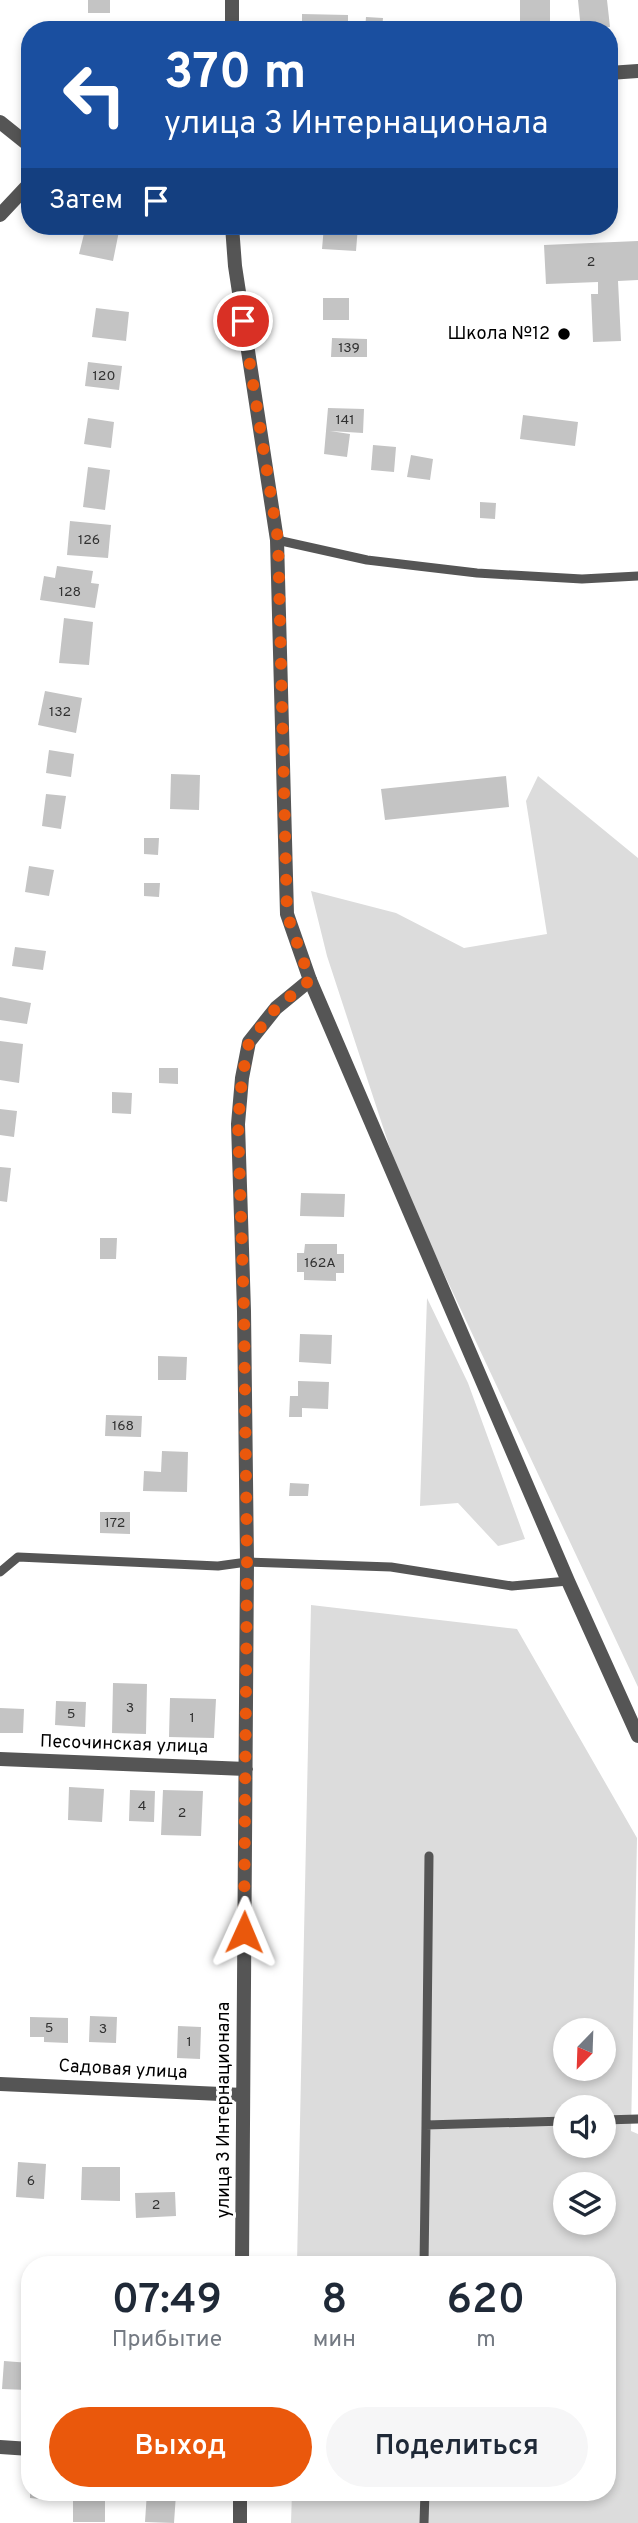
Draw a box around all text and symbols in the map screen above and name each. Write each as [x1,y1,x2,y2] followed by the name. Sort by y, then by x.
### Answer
[164,44,306,106] text: 370 m
[49,49,140,140] icon: left
[164,105,548,145] text: улица 3 Интернационала
[137,182,175,220] icon: arrive
[49,185,123,218] text: Затем
[587,254,595,271] house number: 2
[213,291,273,351] pin
[224,302,262,340] icon: arrive
[447,323,550,346] place label: Школа №12
[556,326,572,342] marker: Школа №12
[338,340,360,357] house number: 139
[93,368,115,385] house number: 120
[336,412,354,429] house number: 141
[78,532,100,549] house number: 126
[59,584,81,601] house number: 128
[49,704,71,721] house number: 132
[304,1255,336,1272] house number: 162А
[112,1418,134,1435] house number: 168
[105,1515,125,1532] house number: 172
[126,1700,134,1717] house number: 3
[67,1706,75,1723] house number: 5
[189,1710,195,1727] house number: 1
[39,1731,209,1759] street label: Песочинская улица
[138,1798,146,1815] house number: 4
[178,1805,186,1822] house number: 2
[207,1895,281,1969] position arrow
[213,2002,236,2218] street label: улица 3 Интернационала
[553,2018,616,2081] north arrow
[553,2018,616,2235] map controls
[45,2020,53,2037] house number: 5
[99,2021,107,2038] house number: 3
[186,2034,192,2051] house number: 1
[58,2055,188,2085] street label: Садовая улица
[553,2095,616,2158] button: sound
[553,2172,616,2235] button: layers
[27,2173,35,2190] house number: 6
[152,2197,160,2214] house number: 2
[112,2275,222,2328] text: 07:49
[321,2275,347,2328] text: 8
[447,2275,525,2328] text: 620
[112,2326,222,2355] text: Прибытие
[313,2326,356,2355] text: мин
[476,2326,496,2355] text: m
[49,2407,312,2487] button: Выход
[326,2407,588,2487] button: Поделиться

